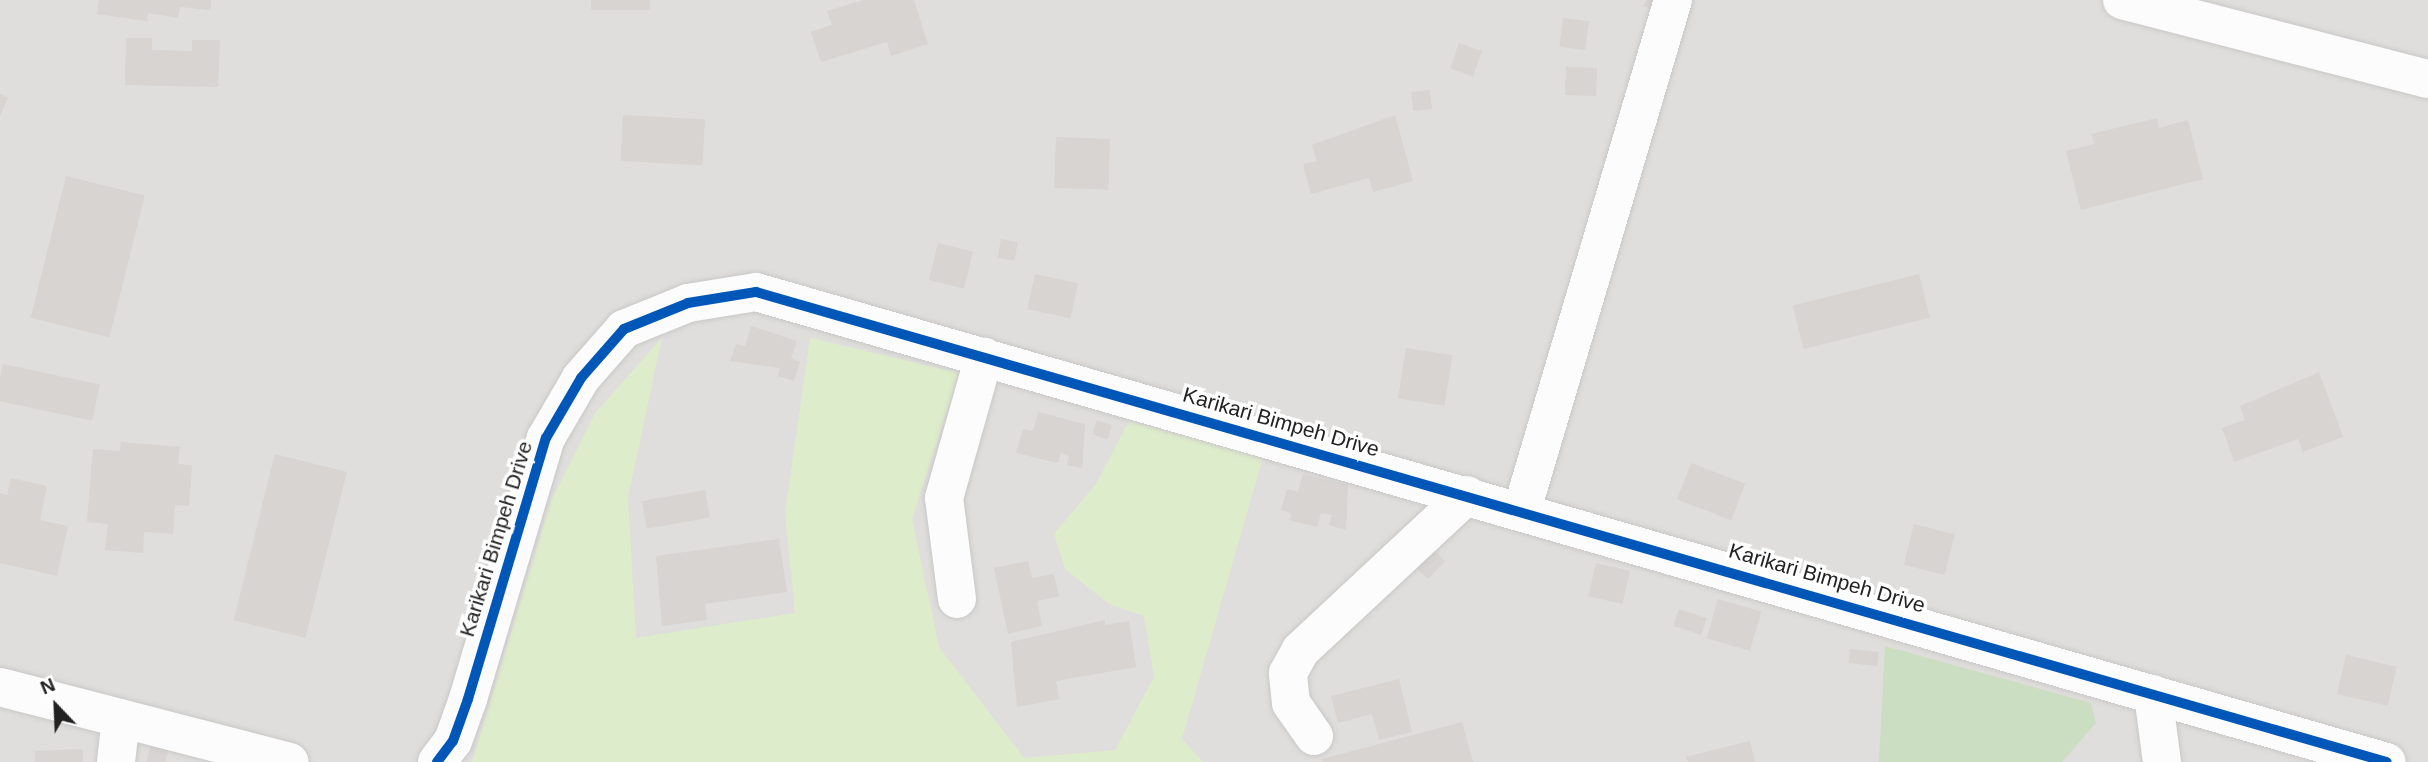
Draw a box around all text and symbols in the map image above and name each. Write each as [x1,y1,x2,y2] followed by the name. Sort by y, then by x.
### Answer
[1180,382,1382,462] street label: Karikari Bimpeh Drive
[454,438,538,640] street label: Karikari Bimpeh Drive
[1726,538,1928,618] street label: Karikari Bimpeh Drive
[21,671,91,741] north arrow
[37,674,58,699] text: N

